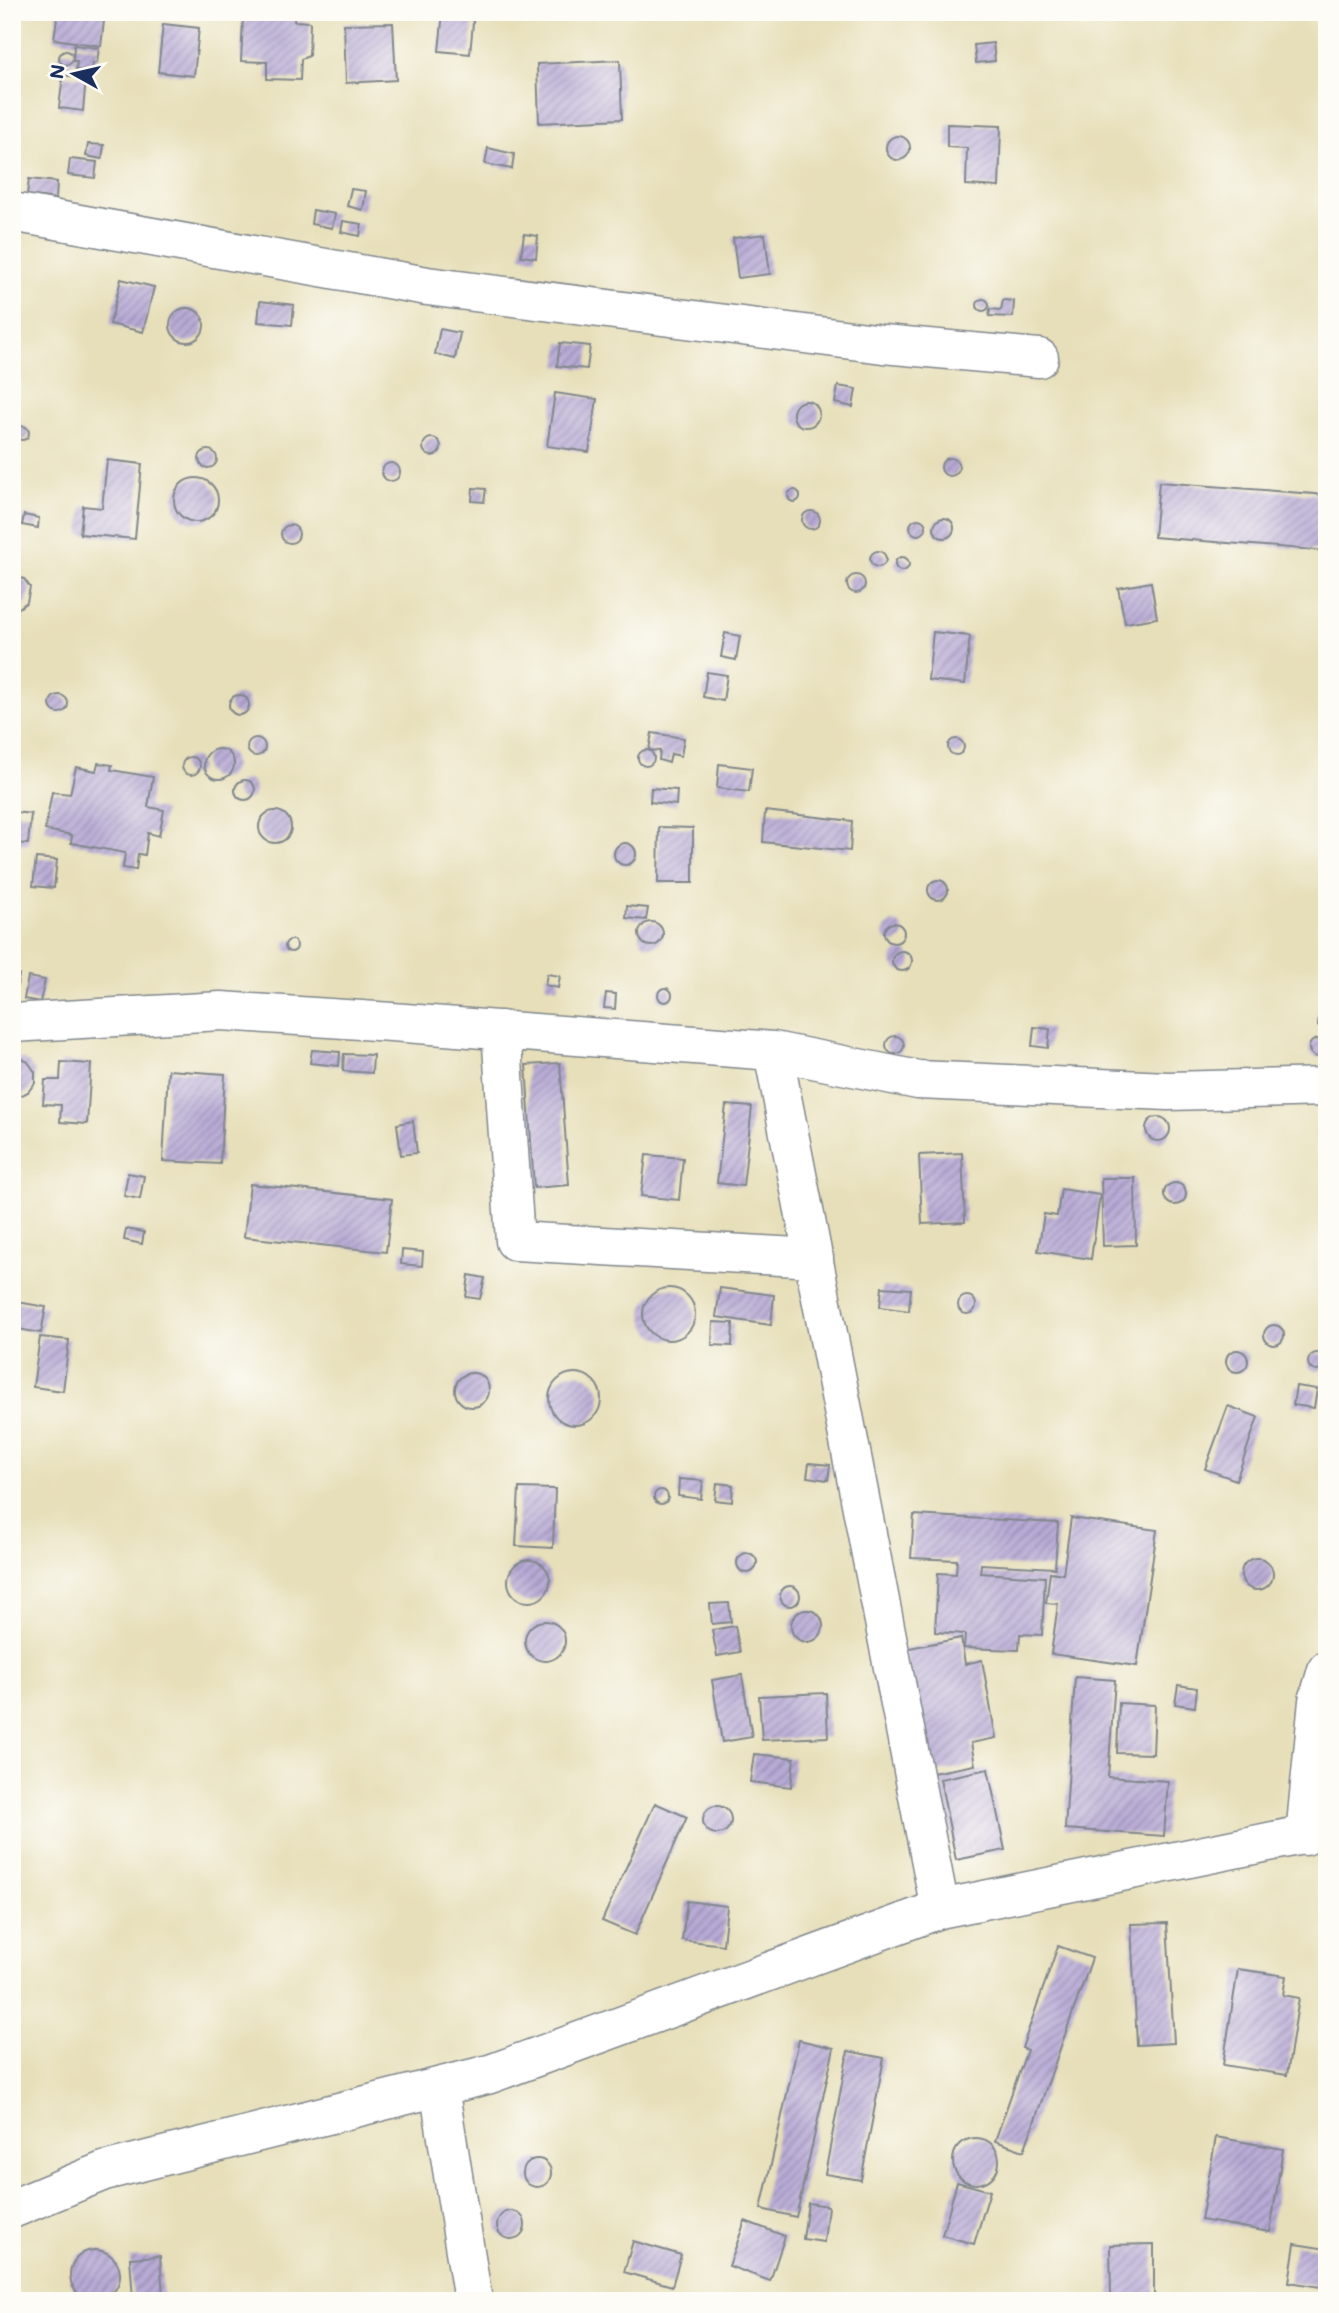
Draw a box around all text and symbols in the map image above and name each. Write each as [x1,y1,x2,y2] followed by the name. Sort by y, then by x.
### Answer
[38,38,108,108] north arrow
[43,63,70,80] text: N

